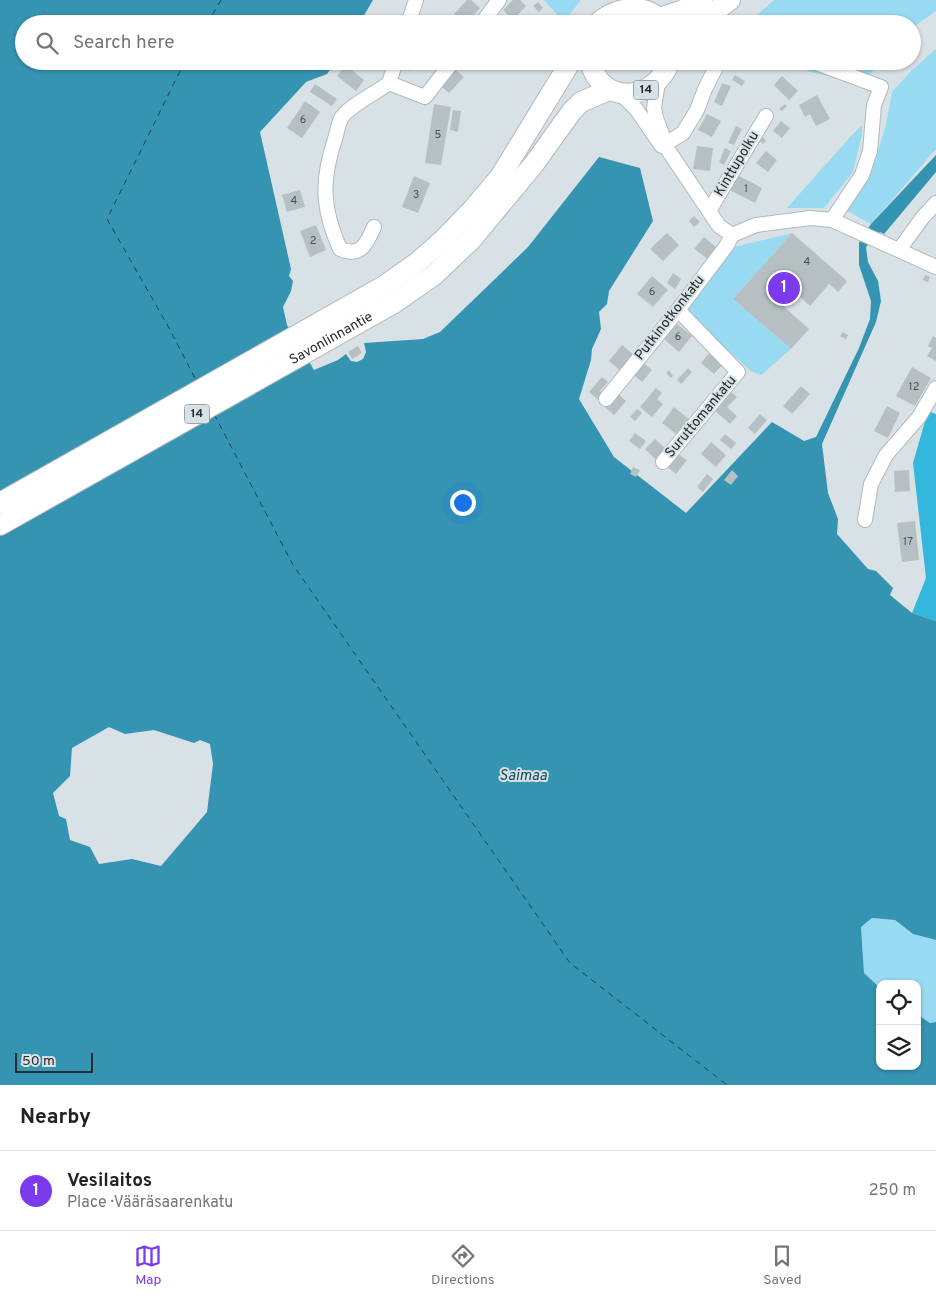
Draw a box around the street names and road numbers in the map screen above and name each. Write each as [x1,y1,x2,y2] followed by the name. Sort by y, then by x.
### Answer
[634,80,658,100] road number: 14
[711,128,763,200] street label: Kinttupolku
[632,272,708,364] street label: Putkinotkonkatu
[286,308,376,369] street label: Savonlinnantie
[662,372,740,462] street label: Suruttomankatu
[184,404,210,424] road number: 14

